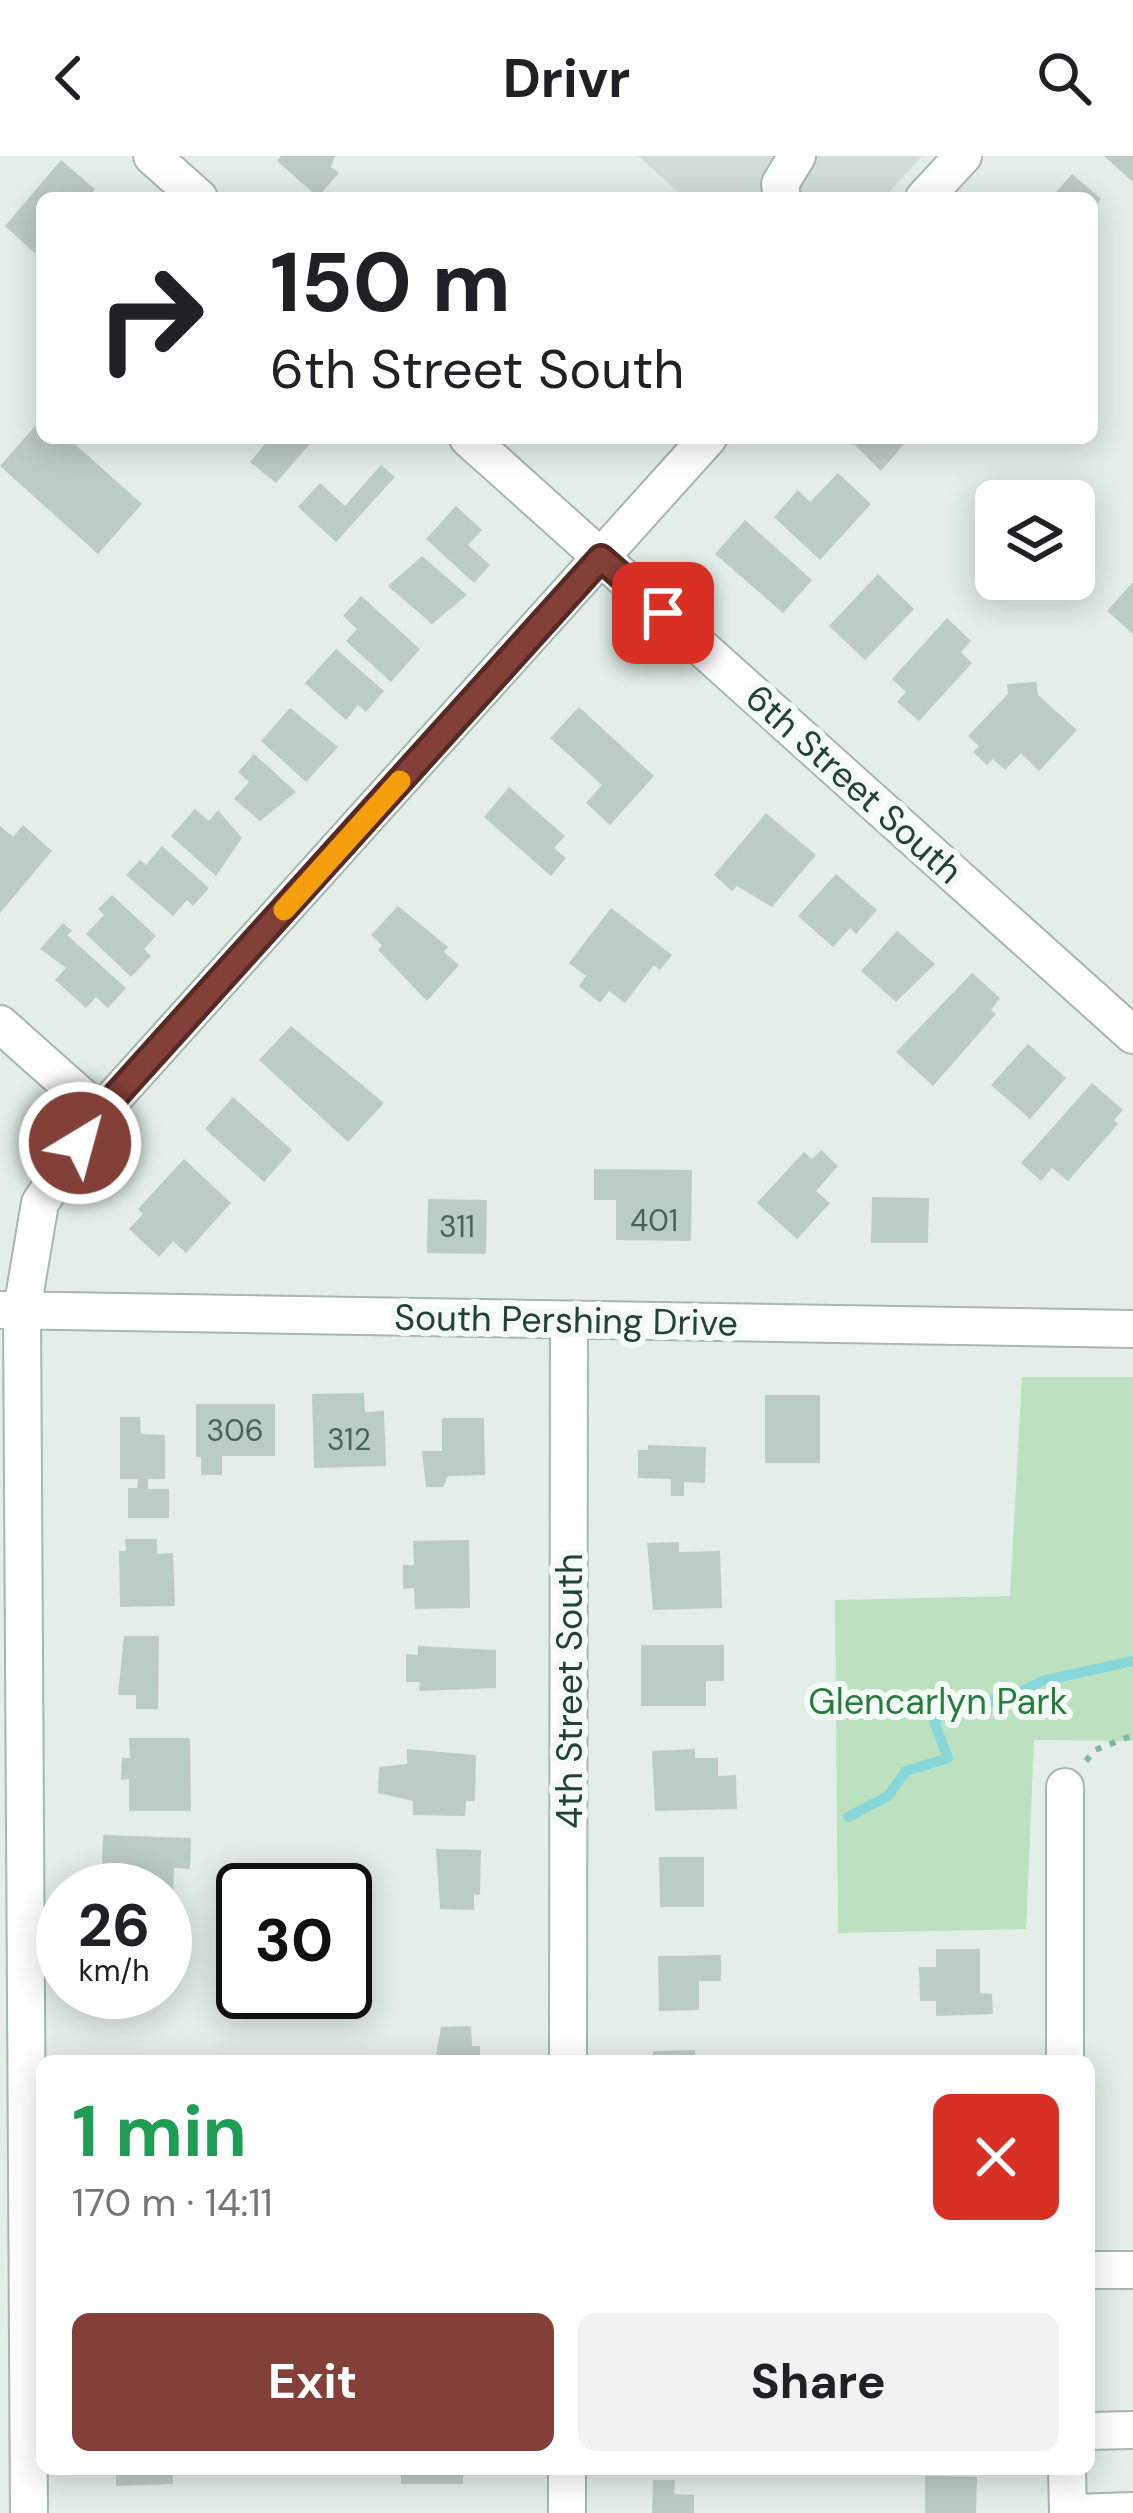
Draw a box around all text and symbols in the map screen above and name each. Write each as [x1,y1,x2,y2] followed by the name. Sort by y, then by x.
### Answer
[503,43,630,114] text: Drivr
[36,45,102,111] icon: back
[1031,45,1097,111] icon: search
[270,228,511,337] text: 150 m
[72,240,228,396] icon: right
[270,334,684,405] text: 6th Street South
[975,480,1095,600] map controls
[975,480,1095,600] button: layers
[612,562,714,664] pin
[630,580,696,646] icon: arrive
[736,674,972,894] street label: 6th Street South
[17,1080,143,1206] position arrow
[630,1201,678,1240] house number: 401
[439,1207,475,1246] house number: 311
[394,1294,738,1346] street label: South Pershing Drive
[206,1411,264,1450] house number: 306
[327,1420,371,1459] house number: 312
[546,1553,593,1829] street label: 4th Street South
[808,1678,1068,1725] park label: Glencarlyn Park
[216,1863,372,2019] speed limit sign: 30
[78,1886,150,1965] text: 26
[79,1951,149,1990] text: km/h
[72,2085,247,2178] text: 1 min
[933,2094,1059,2220] button: close
[72,2177,273,2228] text: 170 m · 14:11
[72,2313,554,2451] button: Exit
[578,2313,1059,2451] button: Share

